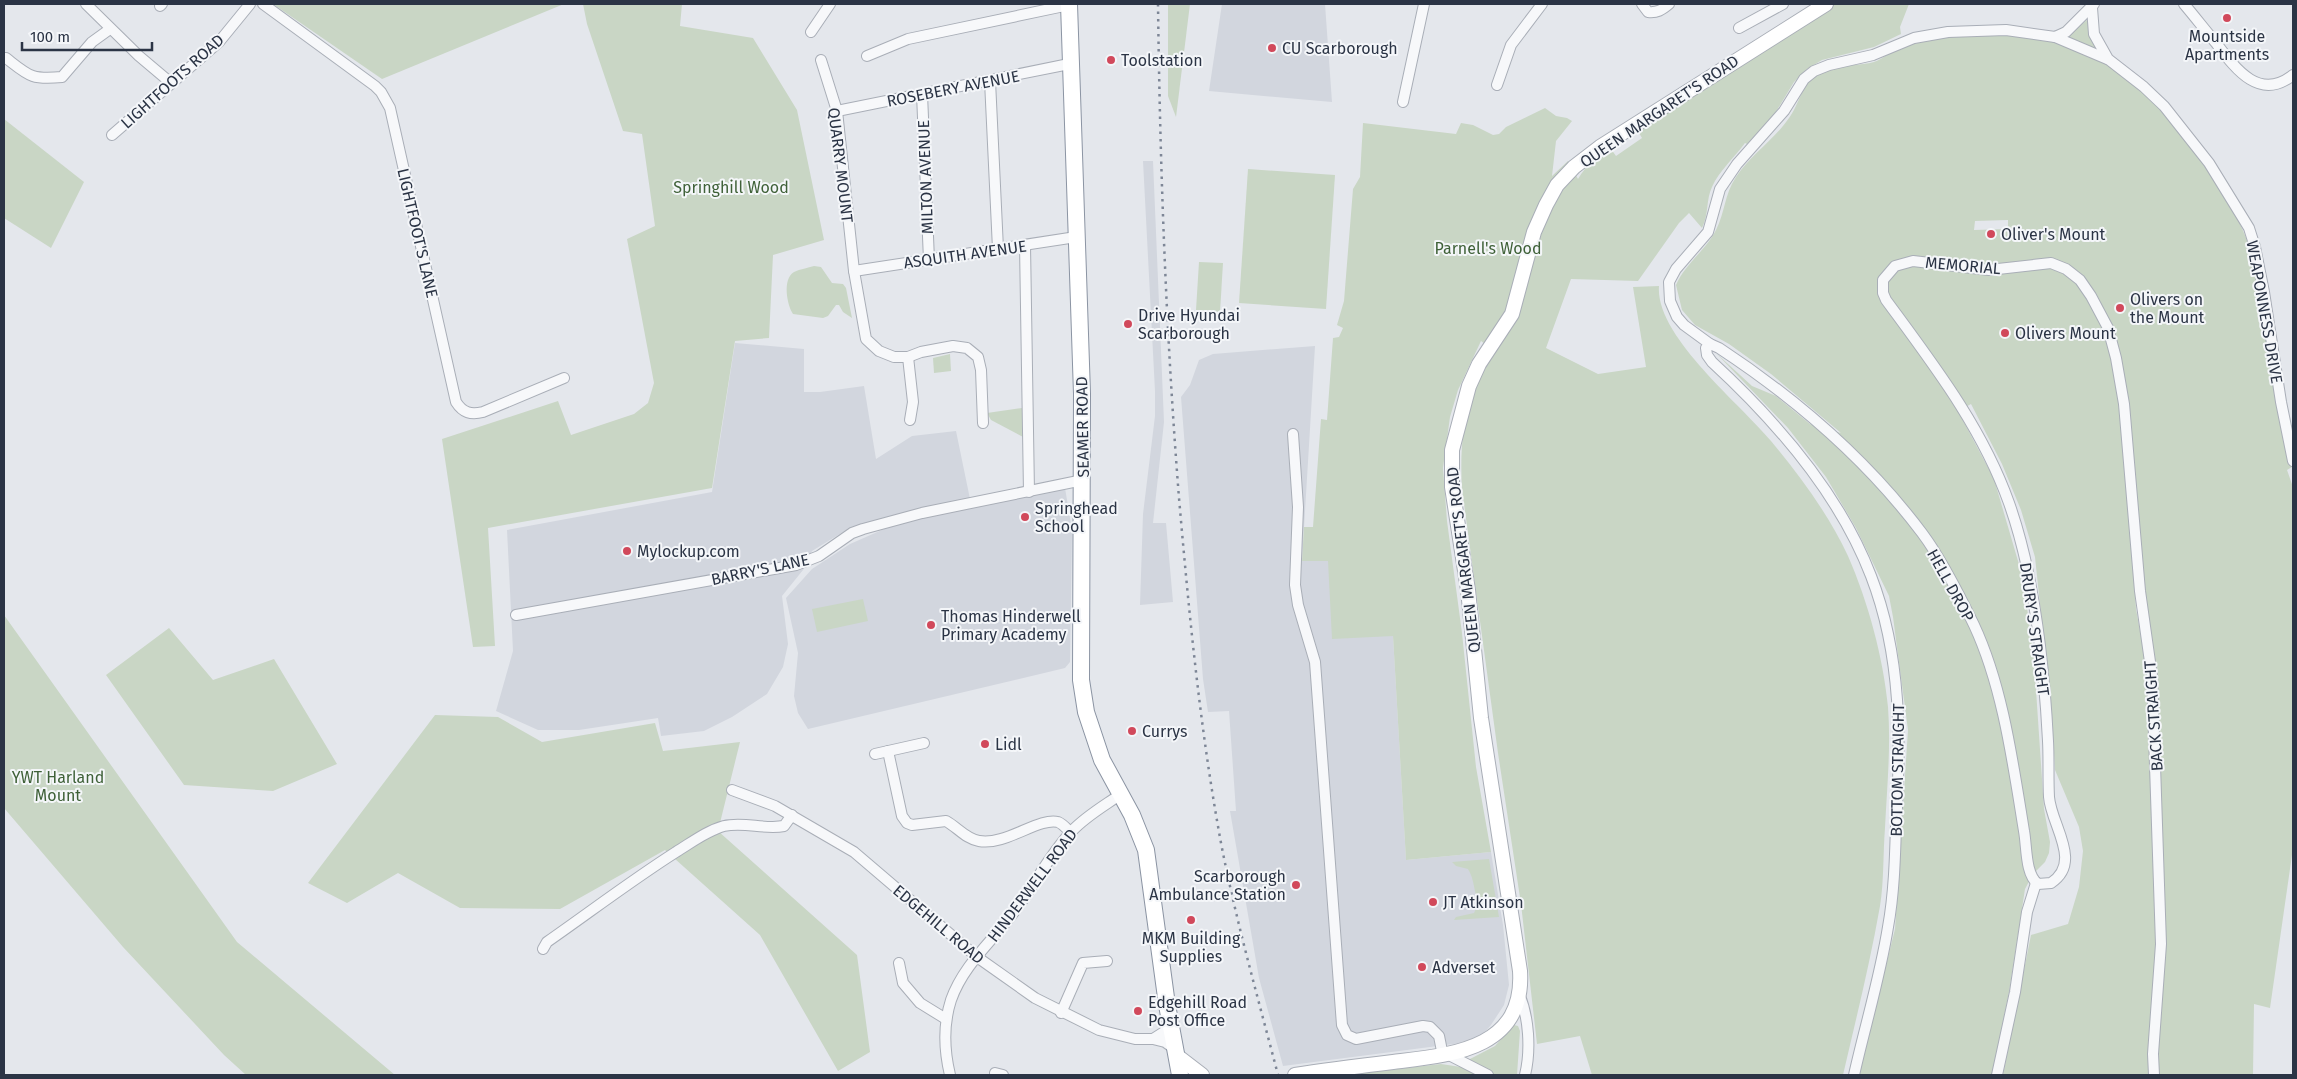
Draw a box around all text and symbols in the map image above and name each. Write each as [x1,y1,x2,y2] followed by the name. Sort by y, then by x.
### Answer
[2221,12,2233,24] marker: Mountside Apartments
[22,20,152,52] scale bar
[2185,27,2269,64] place label: Mountside Apartments
[30,28,70,46] text: 100 m
[117,30,228,133] street label: LIGHTFOOTS ROAD
[1282,39,1398,58] place label: CU Scarborough
[1266,42,1278,54] marker: CU Scarborough
[1121,51,1203,70] place label: Toolstation
[1576,51,1742,172] street label: QUEEN MARGARET'S ROAD
[1105,54,1117,66] marker: Toolstation
[885,66,1021,111] street label: ROSEBERY AVENUE
[824,106,857,224] street label: QUARRY MOUNT
[914,120,937,234] street label: MILTON AVENUE
[393,166,442,300] street label: LIGHTFOOT'S LANE
[673,178,789,197] park label: Springhill Wood
[2001,225,2106,244] place label: Oliver's Mount
[1985,228,1997,240] marker: Oliver's Mount
[902,236,1028,273] street label: ASQUITH AVENUE
[1435,239,1541,258] park label: Parnell's Wood
[2243,239,2286,385] street label: WEAPONNESS DRIVE
[1924,253,2002,278] street label: MEMORIAL
[2130,290,2205,327] place label: Olivers on the Mount
[2114,302,2126,314] marker: Olivers on the Mount
[1138,306,1240,343] place label: Drive Hyundai Scarborough
[1122,318,1134,330] marker: Drive Hyundai Scarborough
[2015,324,2116,343] place label: Olivers Mount
[1999,327,2011,339] marker: Olivers Mount
[1072,376,1093,478] street label: SEAMER ROAD
[1443,466,1484,654] street label: QUEEN MARGARET'S ROAD
[1035,499,1118,536] place label: Springhead School
[1019,511,1031,523] marker: Springhead School
[637,542,740,561] place label: Mylockup.com
[621,545,633,557] marker: Mylockup.com
[1923,546,1978,625] street label: HELL DROP
[709,550,811,589] street label: BARRY'S LANE
[2016,561,2053,698] street label: DRURY'S STRAIGHT
[941,607,1081,644] place label: Thomas Hinderwell Primary Academy
[925,619,937,631] marker: Thomas Hinderwell Primary Academy
[2140,659,2167,772] street label: BACK STRAIGHT
[1887,702,1908,837] street label: BOTTOM STRAIGHT
[1142,722,1188,741] place label: Currys
[1126,725,1138,737] marker: Currys
[995,735,1022,754] place label: Lidl
[979,738,991,750] marker: Lidl
[12,768,104,805] park label: YWT Harland Mount
[984,825,1081,946] street label: HINDERWELL ROAD
[1149,867,1286,904] place label: Scarborough Ambulance Station
[1290,879,1302,891] marker: Scarborough Ambulance Station
[889,881,988,968] street label: EDGEHILL ROAD
[1443,893,1524,912] place label: JT Atkinson
[1427,896,1439,908] marker: JT Atkinson
[1185,914,1197,926] marker: MKM Building Supplies
[1142,929,1241,966] place label: MKM Building Supplies
[1432,958,1495,977] place label: Adverset
[1416,961,1428,973] marker: Adverset
[1148,993,1247,1030] place label: Edgehill Road Post Office
[1132,1005,1144,1017] marker: Edgehill Road Post Office

